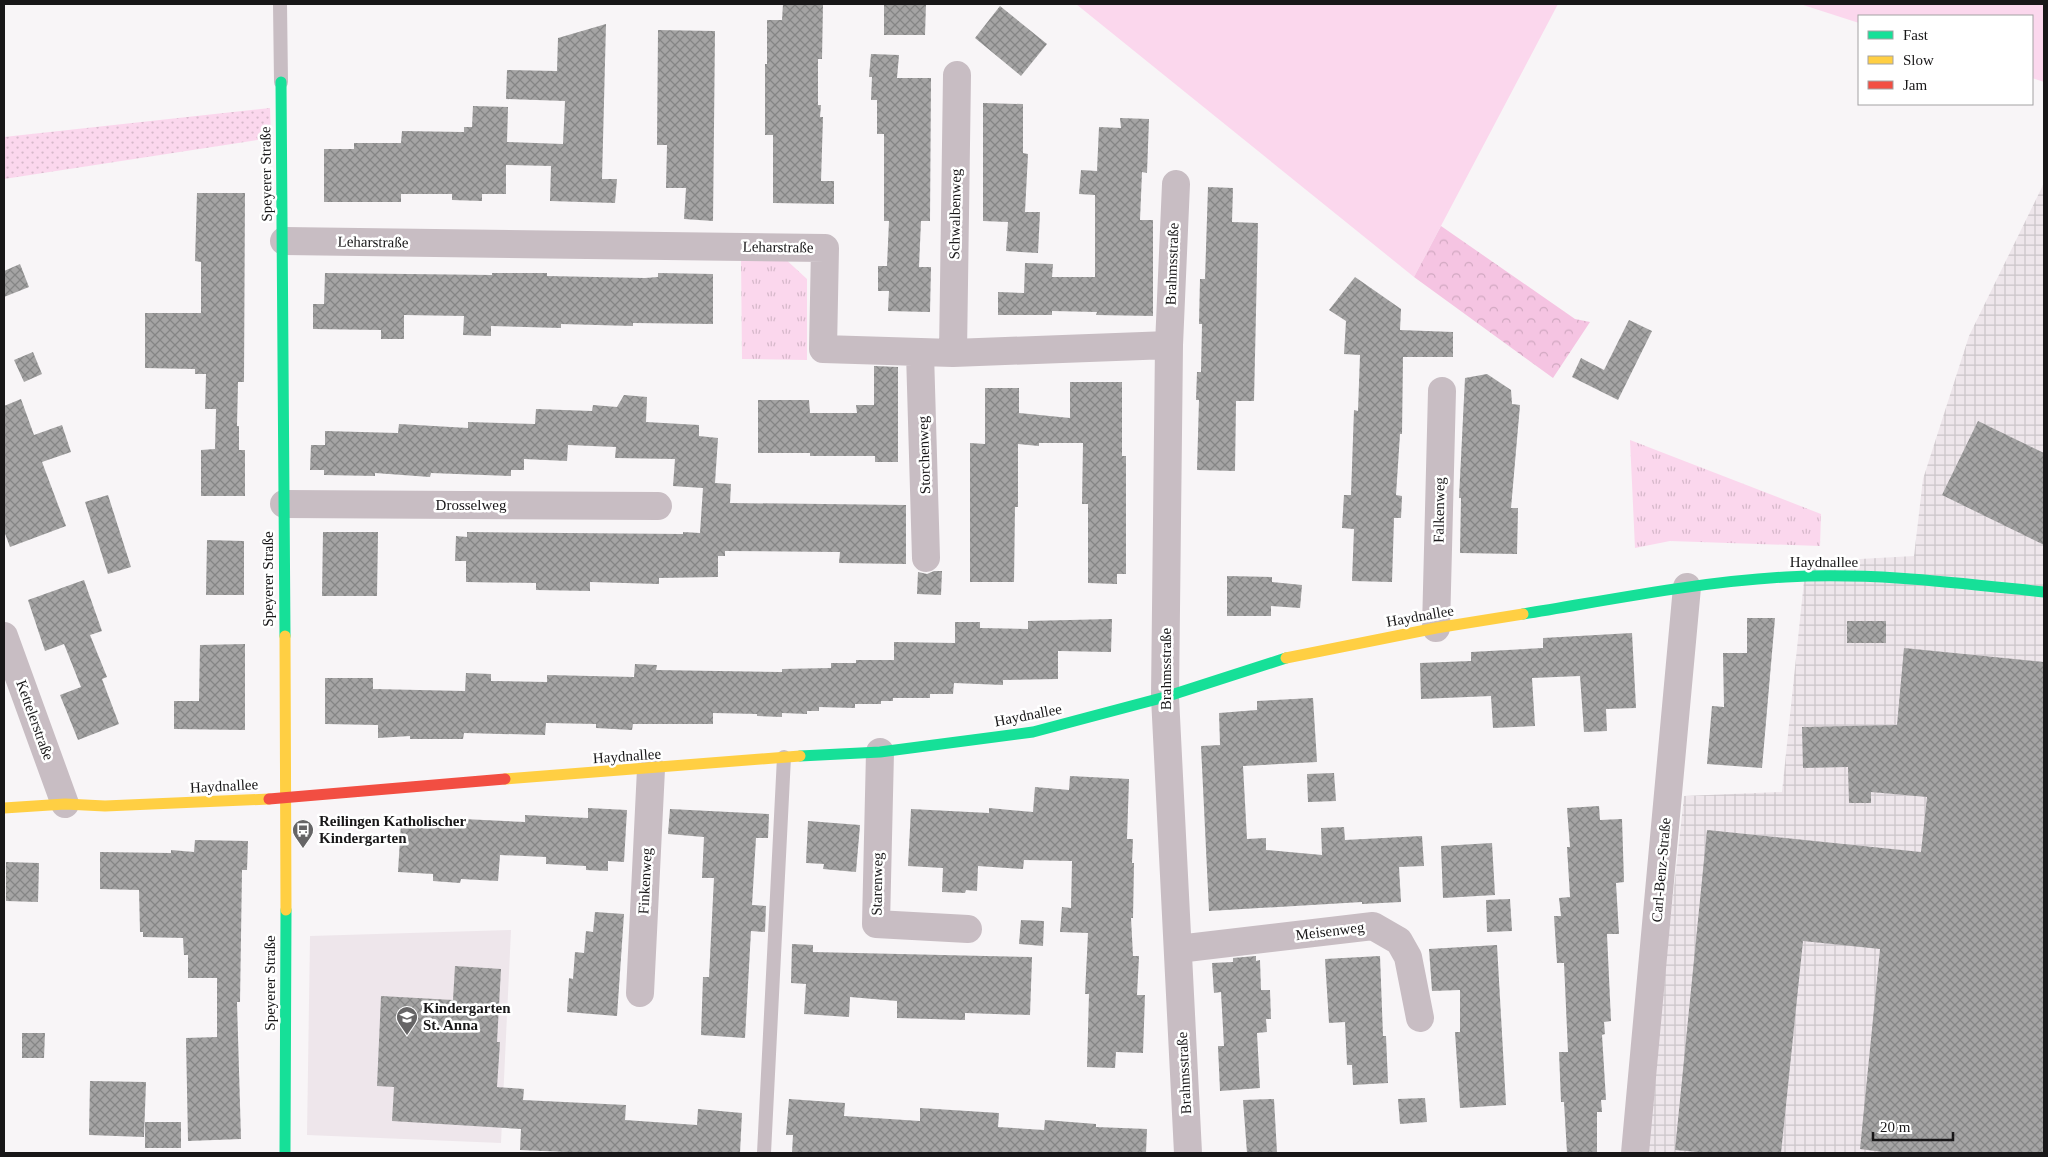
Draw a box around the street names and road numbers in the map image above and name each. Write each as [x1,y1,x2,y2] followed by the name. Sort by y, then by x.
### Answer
[257,126,275,222] street label: Speyerer Straße
[946,168,964,260] street label: Schwalbenweg
[1163,222,1181,305] street label: Brahmsstraße
[337,233,409,251] street label: Leharstraße
[742,238,814,256] street label: Leharstraße
[915,415,933,494] street label: Storchenweg
[1430,476,1448,543] street label: Falkenweg
[436,497,507,513] street label: Drosselweg
[260,531,276,627] street label: Speyerer Straße
[1790,554,1858,570] street label: Haydnallee
[1385,602,1455,630] street label: Haydnallee
[1158,627,1174,710] street label: Brahmsstraße
[13,678,57,763] street label: Kettelerstraße
[993,701,1063,729] street label: Haydnallee
[592,746,662,766] street label: Haydnallee
[189,776,259,796] street label: Haydnallee
[1648,817,1674,923] street label: Carl-Benz-Straße
[635,847,655,915] street label: Finkenweg
[868,852,886,916] street label: Starenweg
[1295,919,1366,943] street label: Meisenweg
[262,935,278,1031] street label: Speyerer Straße
[1174,1031,1194,1115] street label: Brahmsstraße

